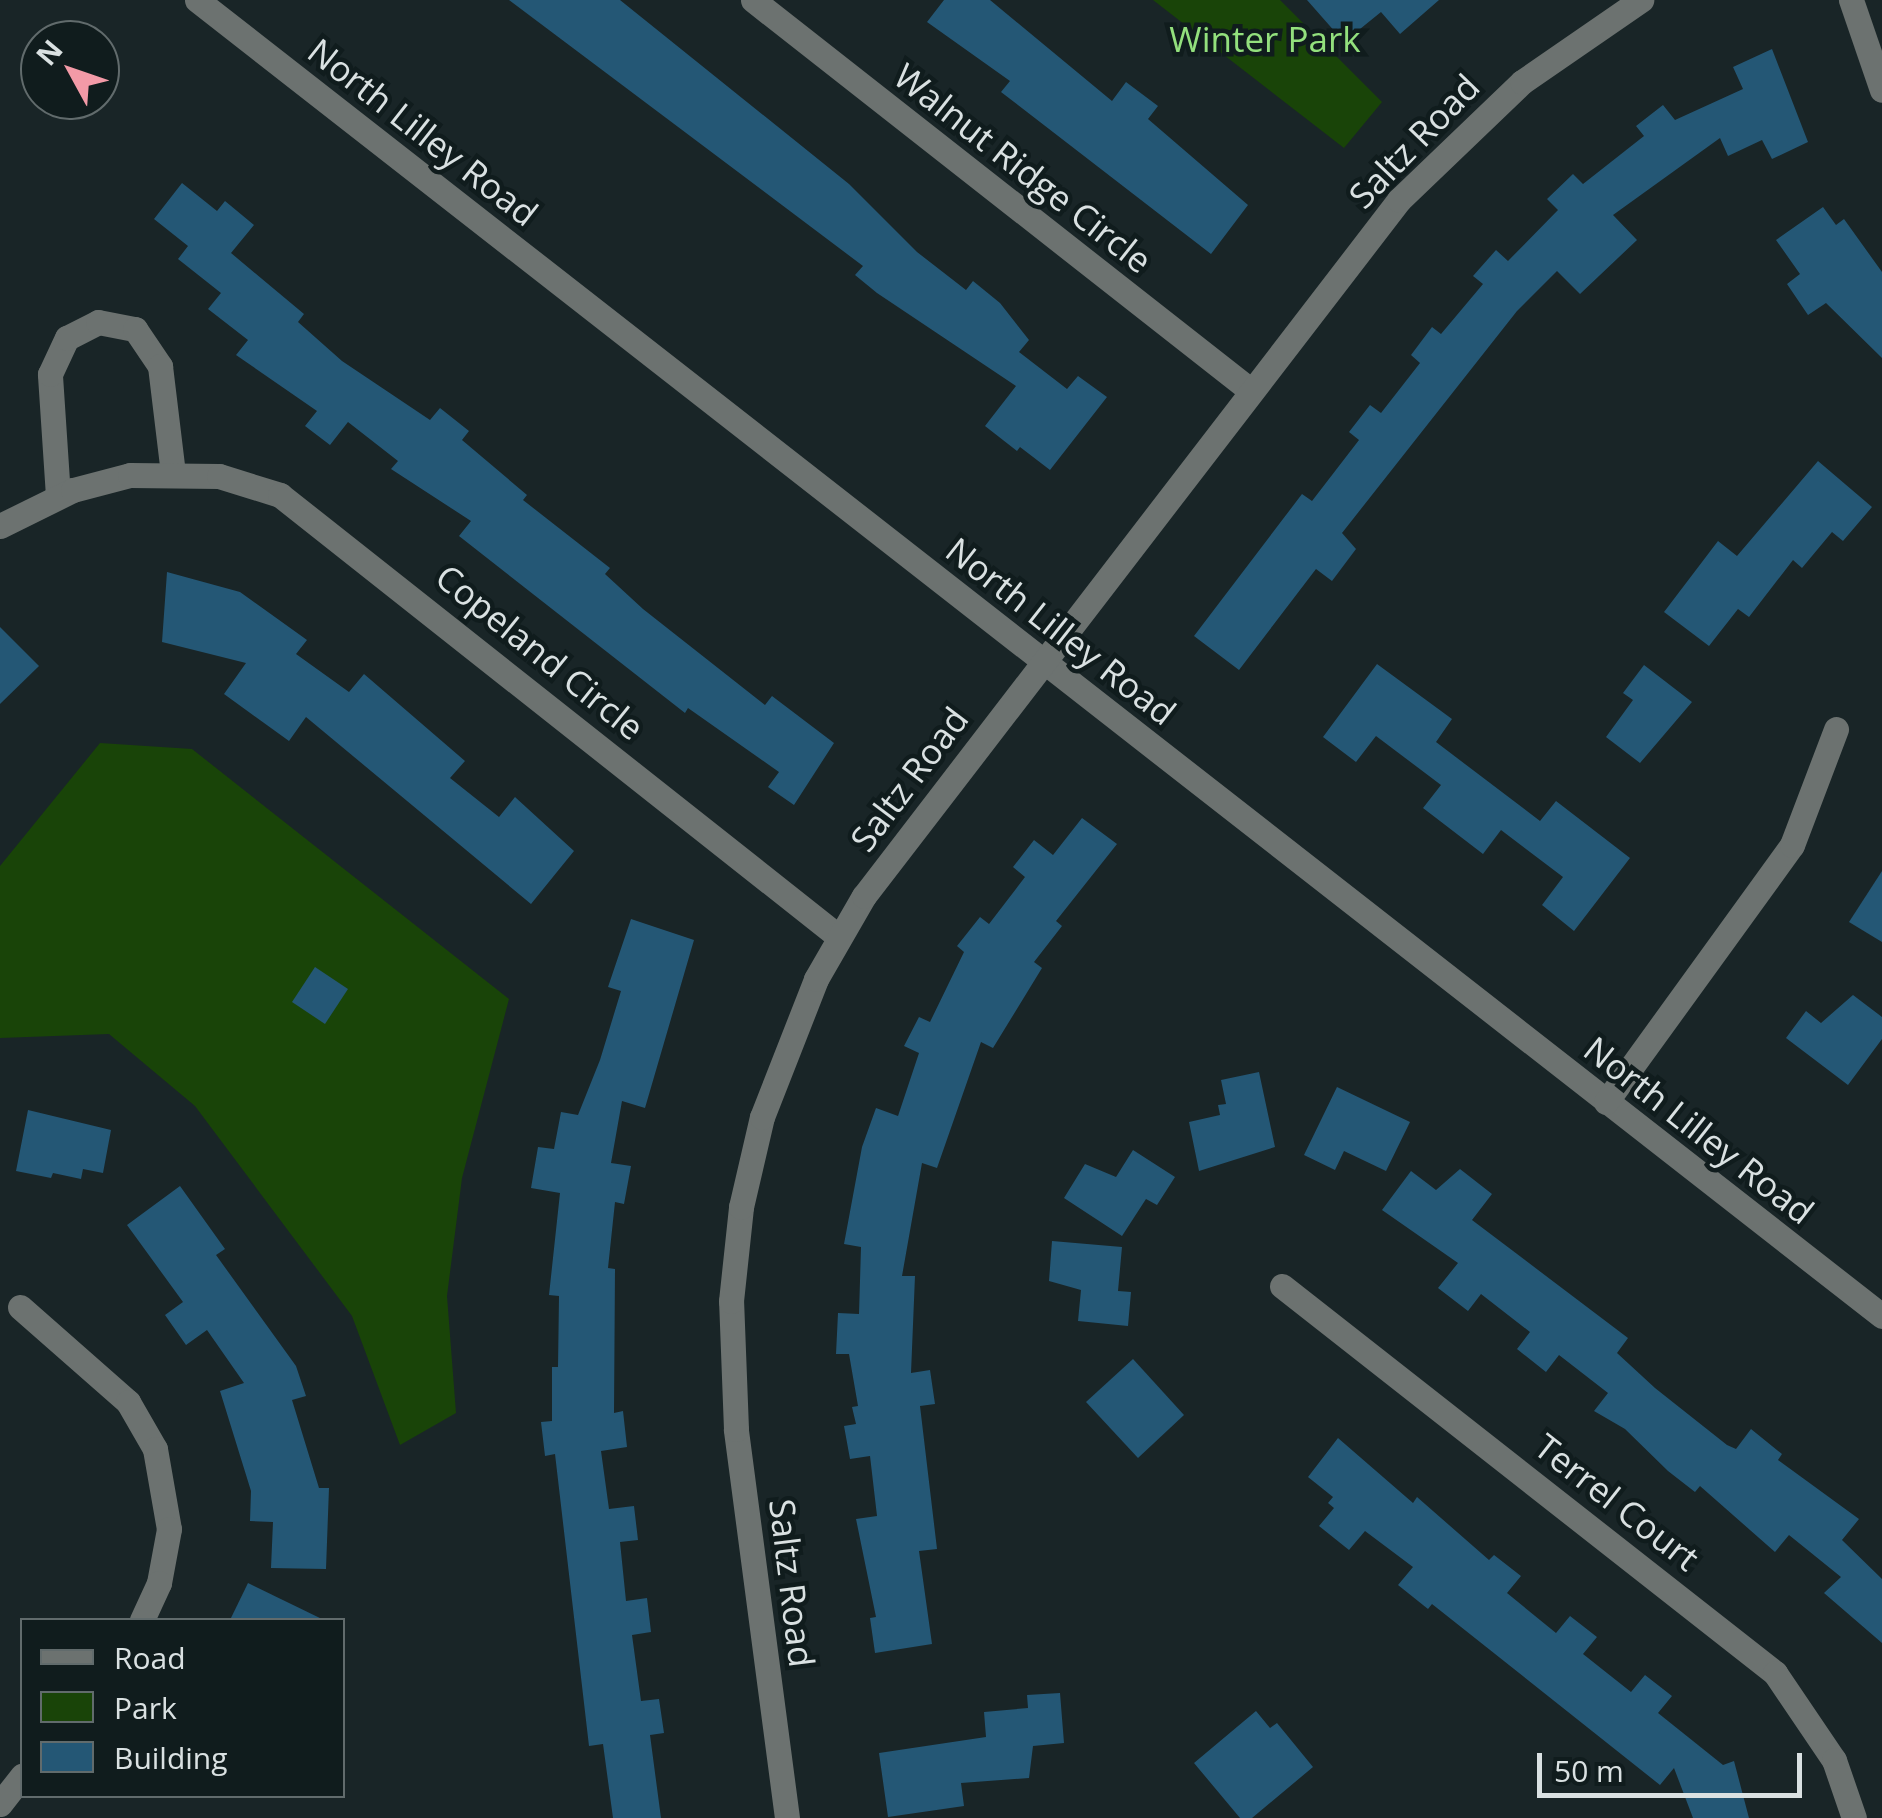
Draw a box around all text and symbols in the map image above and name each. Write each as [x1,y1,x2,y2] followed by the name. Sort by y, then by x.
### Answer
[1169,18,1361,60] park label: Winter Park
[20,20,120,120] north arrow
[300,29,546,235] street label: North Lilley Road
[27,31,70,73] text: N
[886,54,1160,282] street label: Walnut Ridge Circle
[1340,66,1488,216] street label: Saltz Road
[938,528,1184,734] street label: North Lilley Road
[428,555,652,749] street label: Copeland Circle
[841,699,977,859] street label: Saltz Road
[1576,1027,1822,1233] street label: North Lilley Road
[1527,1425,1707,1579] street label: Terrel Court
[761,1497,823,1669] street label: Saltz Road
[20,1618,345,1798] legend
[114,1637,186,1678] text: Road
[114,1687,177,1728] text: Park
[1542,1733,1807,1795] scale bar
[114,1737,228,1778] text: Building
[1554,1750,1624,1791] text: 50 m

